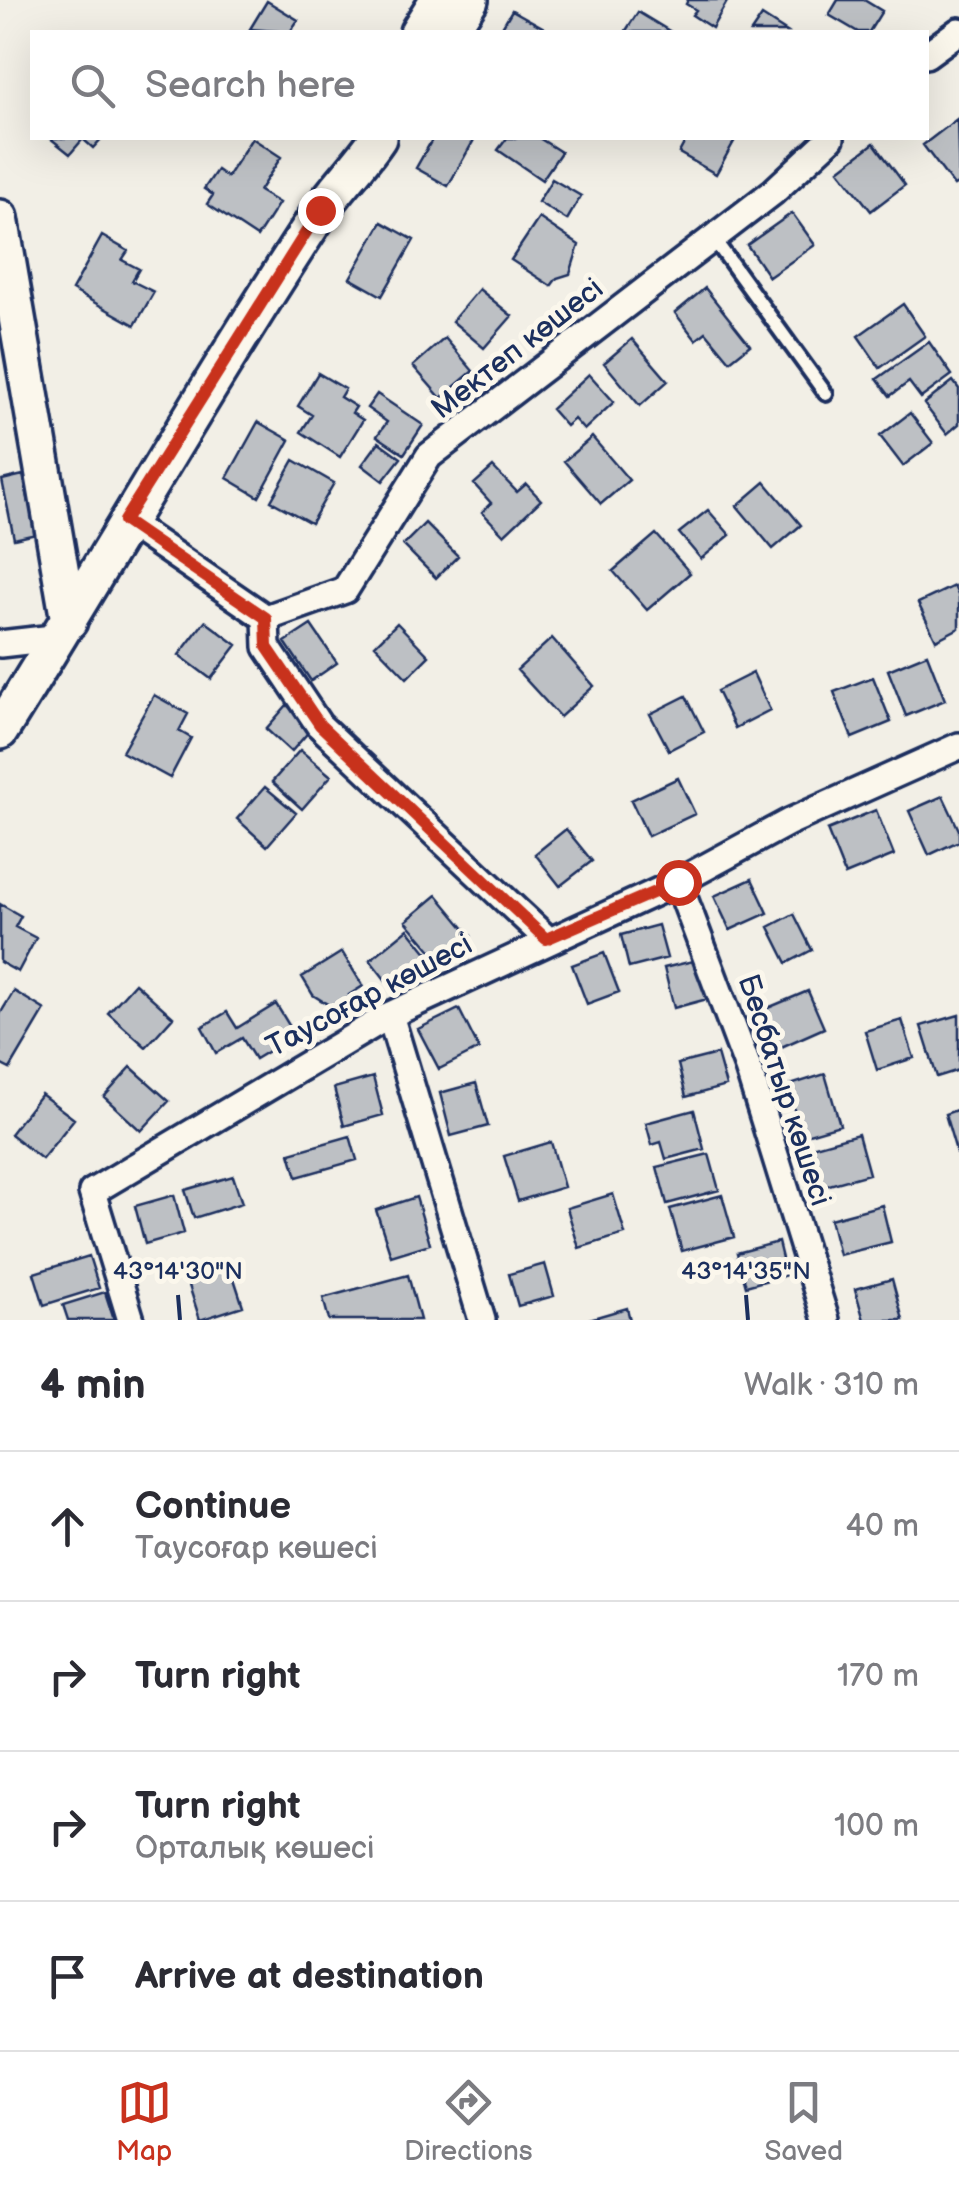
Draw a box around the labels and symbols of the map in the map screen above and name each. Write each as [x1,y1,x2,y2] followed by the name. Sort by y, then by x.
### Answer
[298,188,344,234] route end
[425,271,611,427] street label: Мектеп көшесі
[656,860,702,906] route start
[260,927,478,1065] street label: Тауcоғар көшесі
[730,970,838,1210] street label: Бесбатыр көшесі
[113,1256,243,1287] text: 43°14'30"N
[681,1256,811,1287] text: 43°14'35"N

